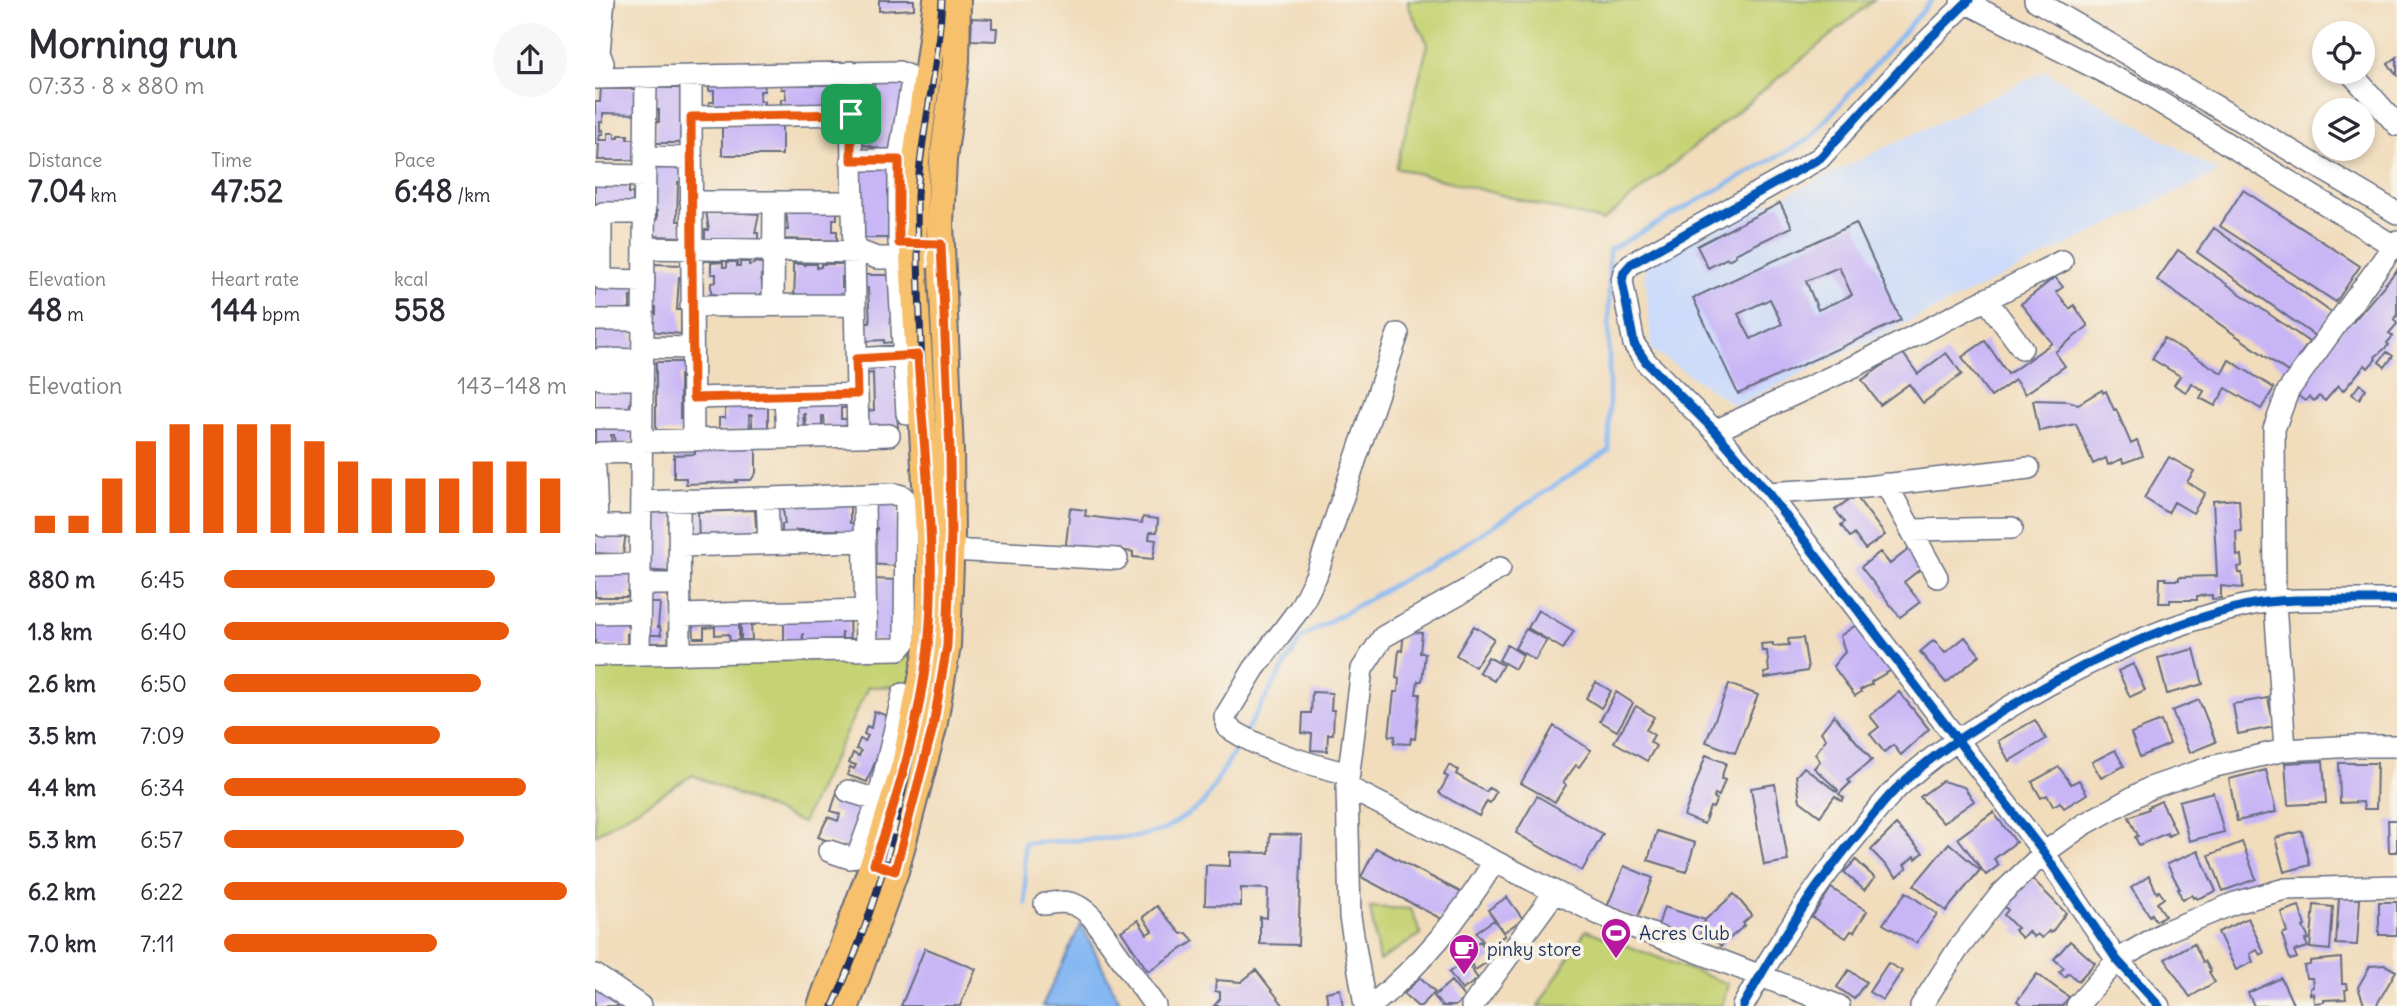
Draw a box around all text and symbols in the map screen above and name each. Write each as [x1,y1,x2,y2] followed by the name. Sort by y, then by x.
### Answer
[28,21,238,68] text: Morning run
[2312,21,2375,161] map controls
[2312,21,2375,84] button: locate
[493,23,567,97] button: share
[28,71,205,100] text: 07:33 · 8 × 880 m
[821,84,881,144] pin
[832,95,870,133] icon: arrive
[2312,98,2375,161] button: layers
[28,148,102,172] text: Distance
[211,148,252,172] text: Time
[394,148,435,172] text: Pace
[28,172,86,210] text: 7.04
[211,172,283,210] text: 47:52
[394,172,453,210] text: 6:48
[86,183,117,207] text: km
[453,183,491,207] text: /km
[28,267,106,291] text: Elevation
[211,267,299,291] text: Heart rate
[394,267,428,291] text: kcal
[28,291,63,329] text: 48
[211,291,258,329] text: 144
[394,291,446,329] text: 558
[63,302,84,326] text: m
[258,302,300,326] text: bpm
[28,371,122,400] text: Elevation
[457,371,567,400] text: 143–148 m
[28,565,95,594] text: 880 m
[140,565,185,594] text: 6:45
[28,617,93,646] text: 1.8 km
[140,617,187,646] text: 6:40
[28,669,96,698] text: 2.6 km
[140,669,187,698] text: 6:50
[28,721,96,750] text: 3.5 km
[140,721,185,750] text: 7:09
[28,773,96,802] text: 4.4 km
[140,773,185,802] text: 6:34
[28,825,96,854] text: 5.3 km
[140,825,183,854] text: 6:57
[28,877,96,906] text: 6.2 km
[140,877,184,906] text: 6:22
[1599,916,1633,960] sports icon: Acres Club
[1639,921,1730,945] place label: Acres Club
[28,929,97,958] text: 7.0 km
[140,929,175,958] text: 7:11
[1447,932,1481,976] cafe icon: pinky store
[1487,937,1581,961] place label: pinky store

